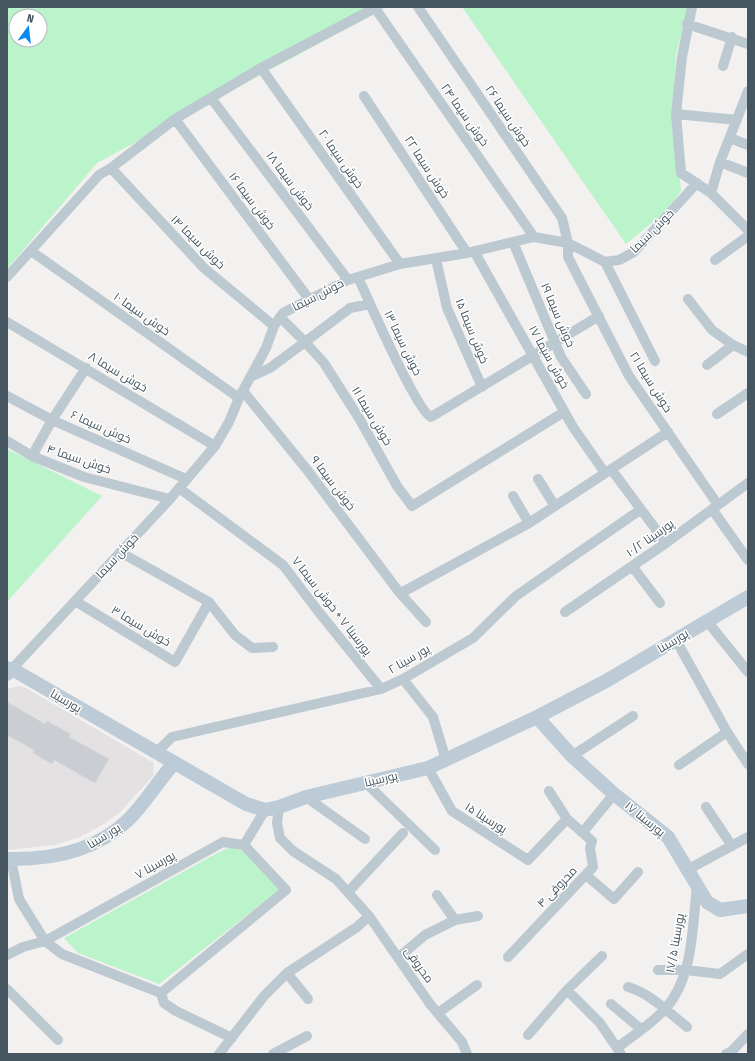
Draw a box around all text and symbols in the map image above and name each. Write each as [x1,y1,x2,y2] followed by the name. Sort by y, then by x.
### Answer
[8,8,48,48] north arrow
[26,12,35,26] text: N
[438,81,492,149] street label: خوش سیما ۲۴
[482,83,534,149] street label: خوش سیما ۲۶
[316,127,366,191] street label: خوش سیما ۲۰
[402,133,452,201] street label: خوش سیما ۲۲
[263,149,317,213] street label: خوش سیما ۱۸
[226,170,278,232] street label: خوش سیما ۱۶
[627,206,677,256] street label: خوش سیما
[168,212,228,272] street label: خوش سیما ۱۴
[290,276,346,314] street label: خوش سیما
[538,281,578,349] street label: خوش سیما ۱۹
[111,289,173,339] street label: خوش سیما ۱۰
[453,296,491,366] street label: خوش سیما ۱۵
[381,308,425,378] street label: خوش سیما ۱۳
[526,323,572,391] street label: خوش سیما ۱۷
[86,349,150,395] street label: خوش سیما ۸
[627,349,675,415] street label: خوش سیما ۲۱
[349,384,395,448] street label: خوش سیما ۱۱
[69,407,133,447] street label: خوش سیما ۶
[45,442,113,476] street label: خوش سیما ۴
[308,453,358,513] street label: خوش سیما ۹
[623,516,678,561] street label: پورسینا ۱۰/۲
[93,531,141,581] street label: خوش سیما
[287,554,375,660] street label: پورسینا ۷ + خوش سیما ۷
[109,603,173,649] street label: خوش سیما ۳
[655,626,693,657] street label: پورسینا
[386,641,434,678] street label: پور سینا ۲
[47,686,85,718] street label: پورسینا
[363,768,400,792] street label: پورسینا
[621,799,669,842] street label: پورسینا ۱۷
[461,800,510,838] street label: پورسینا ۱۵
[85,820,125,853] street label: پور سینا
[132,848,179,884] street label: پورسینا ۷
[534,864,580,910] street label: محروقی ۴
[663,911,689,974] street label: پورسینا ۱۷/۵
[402,944,436,986] street label: محروقی

